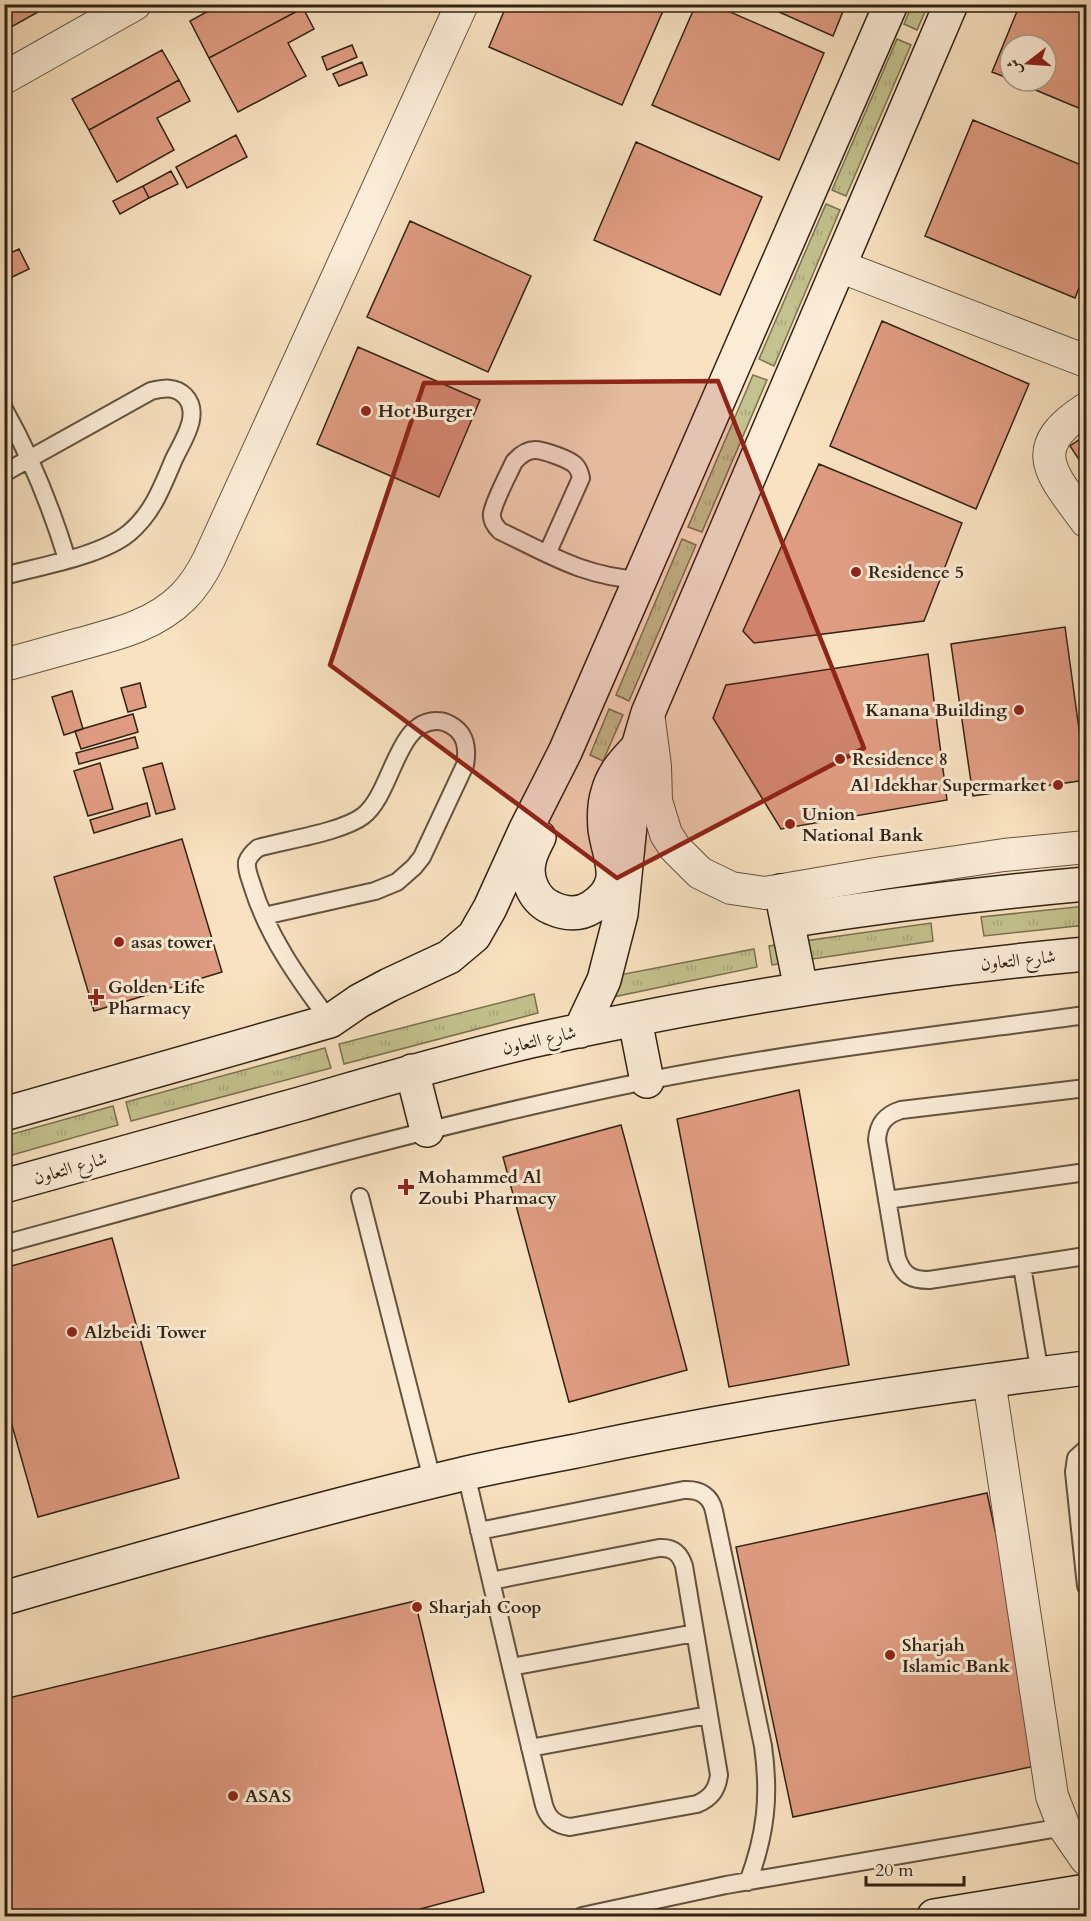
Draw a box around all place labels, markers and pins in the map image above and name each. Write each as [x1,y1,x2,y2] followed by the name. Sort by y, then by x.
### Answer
[378,399,473,424] place label: Hot Burger
[359,404,373,418] marker: Hot Burger
[868,560,964,585] place label: Residence 5
[849,565,863,579] marker: Residence 5
[865,698,1007,723] place label: Kanana Building
[1012,703,1026,717] marker: Kanana Building
[852,747,948,772] place label: Residence 8
[833,752,847,766] marker: Residence 8
[850,773,1047,798] place label: Al Idekhar Supermarket
[1051,778,1065,792] marker: Al Idekhar Supermarket
[802,802,924,848] place label: Union National Bank
[783,817,797,831] marker: Union National Bank
[131,930,213,955] place label: asas tower
[112,935,126,949] marker: asas tower
[108,975,205,1021] place label: Golden Life Pharmacy
[89,990,103,1004] marker: Golden Life Pharmacy
[418,1165,557,1211] place label: Mohammed Al Zoubi Pharmacy
[399,1180,413,1194] marker: Mohammed Al Zoubi Pharmacy
[84,1320,207,1345] place label: Alzbeidi Tower
[65,1325,79,1339] marker: Alzbeidi Tower
[429,1595,541,1620] place label: Sharjah Coop
[410,1600,424,1614] marker: Sharjah Coop
[902,1633,1011,1679] place label: Sharjah Islamic Bank
[883,1648,897,1662] marker: Sharjah Islamic Bank
[245,1784,291,1809] place label: ASAS
[226,1789,240,1803] marker: ASAS

